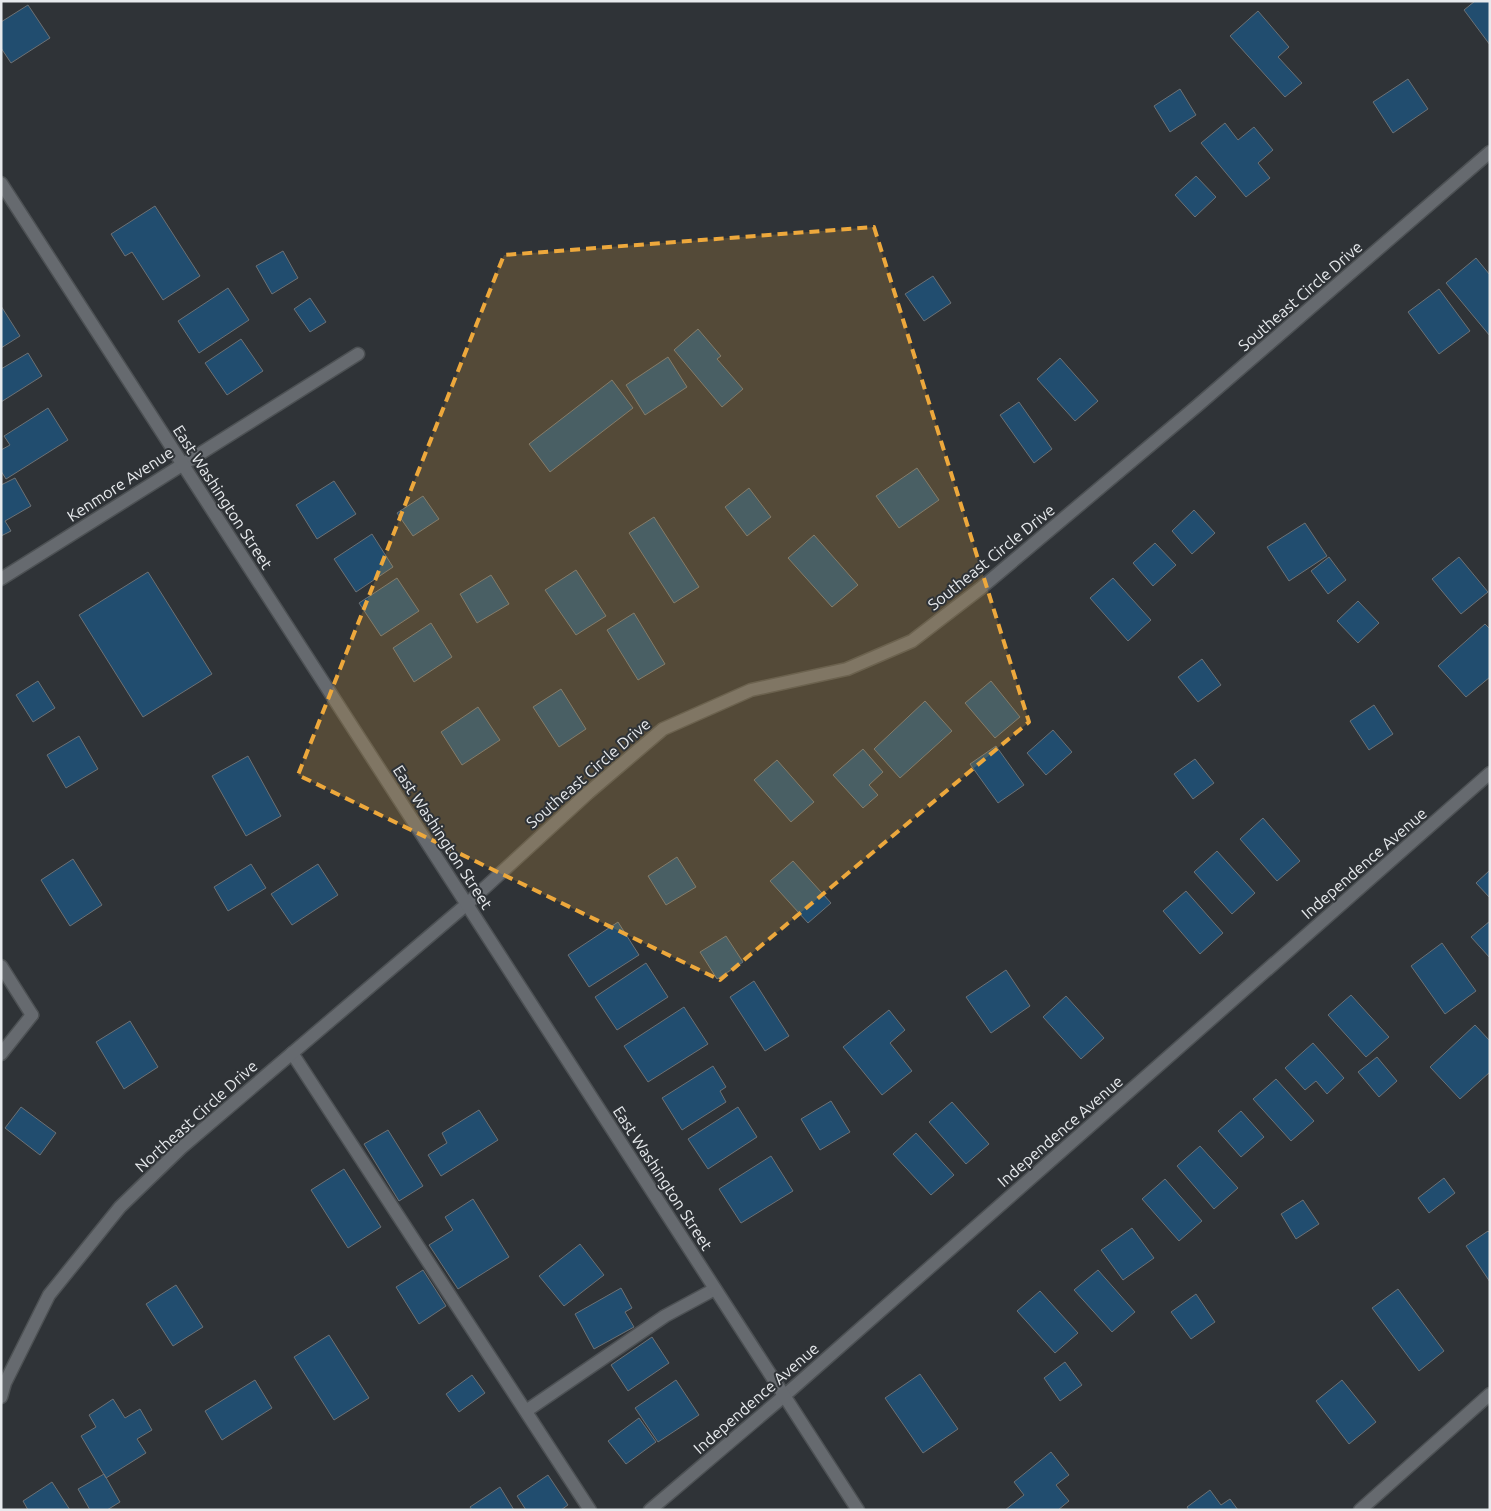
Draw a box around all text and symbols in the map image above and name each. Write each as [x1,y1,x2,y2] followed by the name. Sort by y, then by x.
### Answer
[1234,237,1366,355] street label: Southeast Circle Drive
[170,422,277,573] street label: East Washington Street
[63,443,177,525] street label: Kenmore Avenue
[924,500,1058,614] street label: Southeast Circle Drive
[522,714,654,832] street label: Southeast Circle Drive
[390,762,497,913] street label: East Washington Street
[1298,804,1430,922] street label: Independence Avenue
[131,1056,261,1176] street label: Northeast Circle Drive
[994,1072,1126,1190] street label: Independence Avenue
[610,1103,717,1254] street label: East Washington Street
[690,1339,822,1457] street label: Independence Avenue

